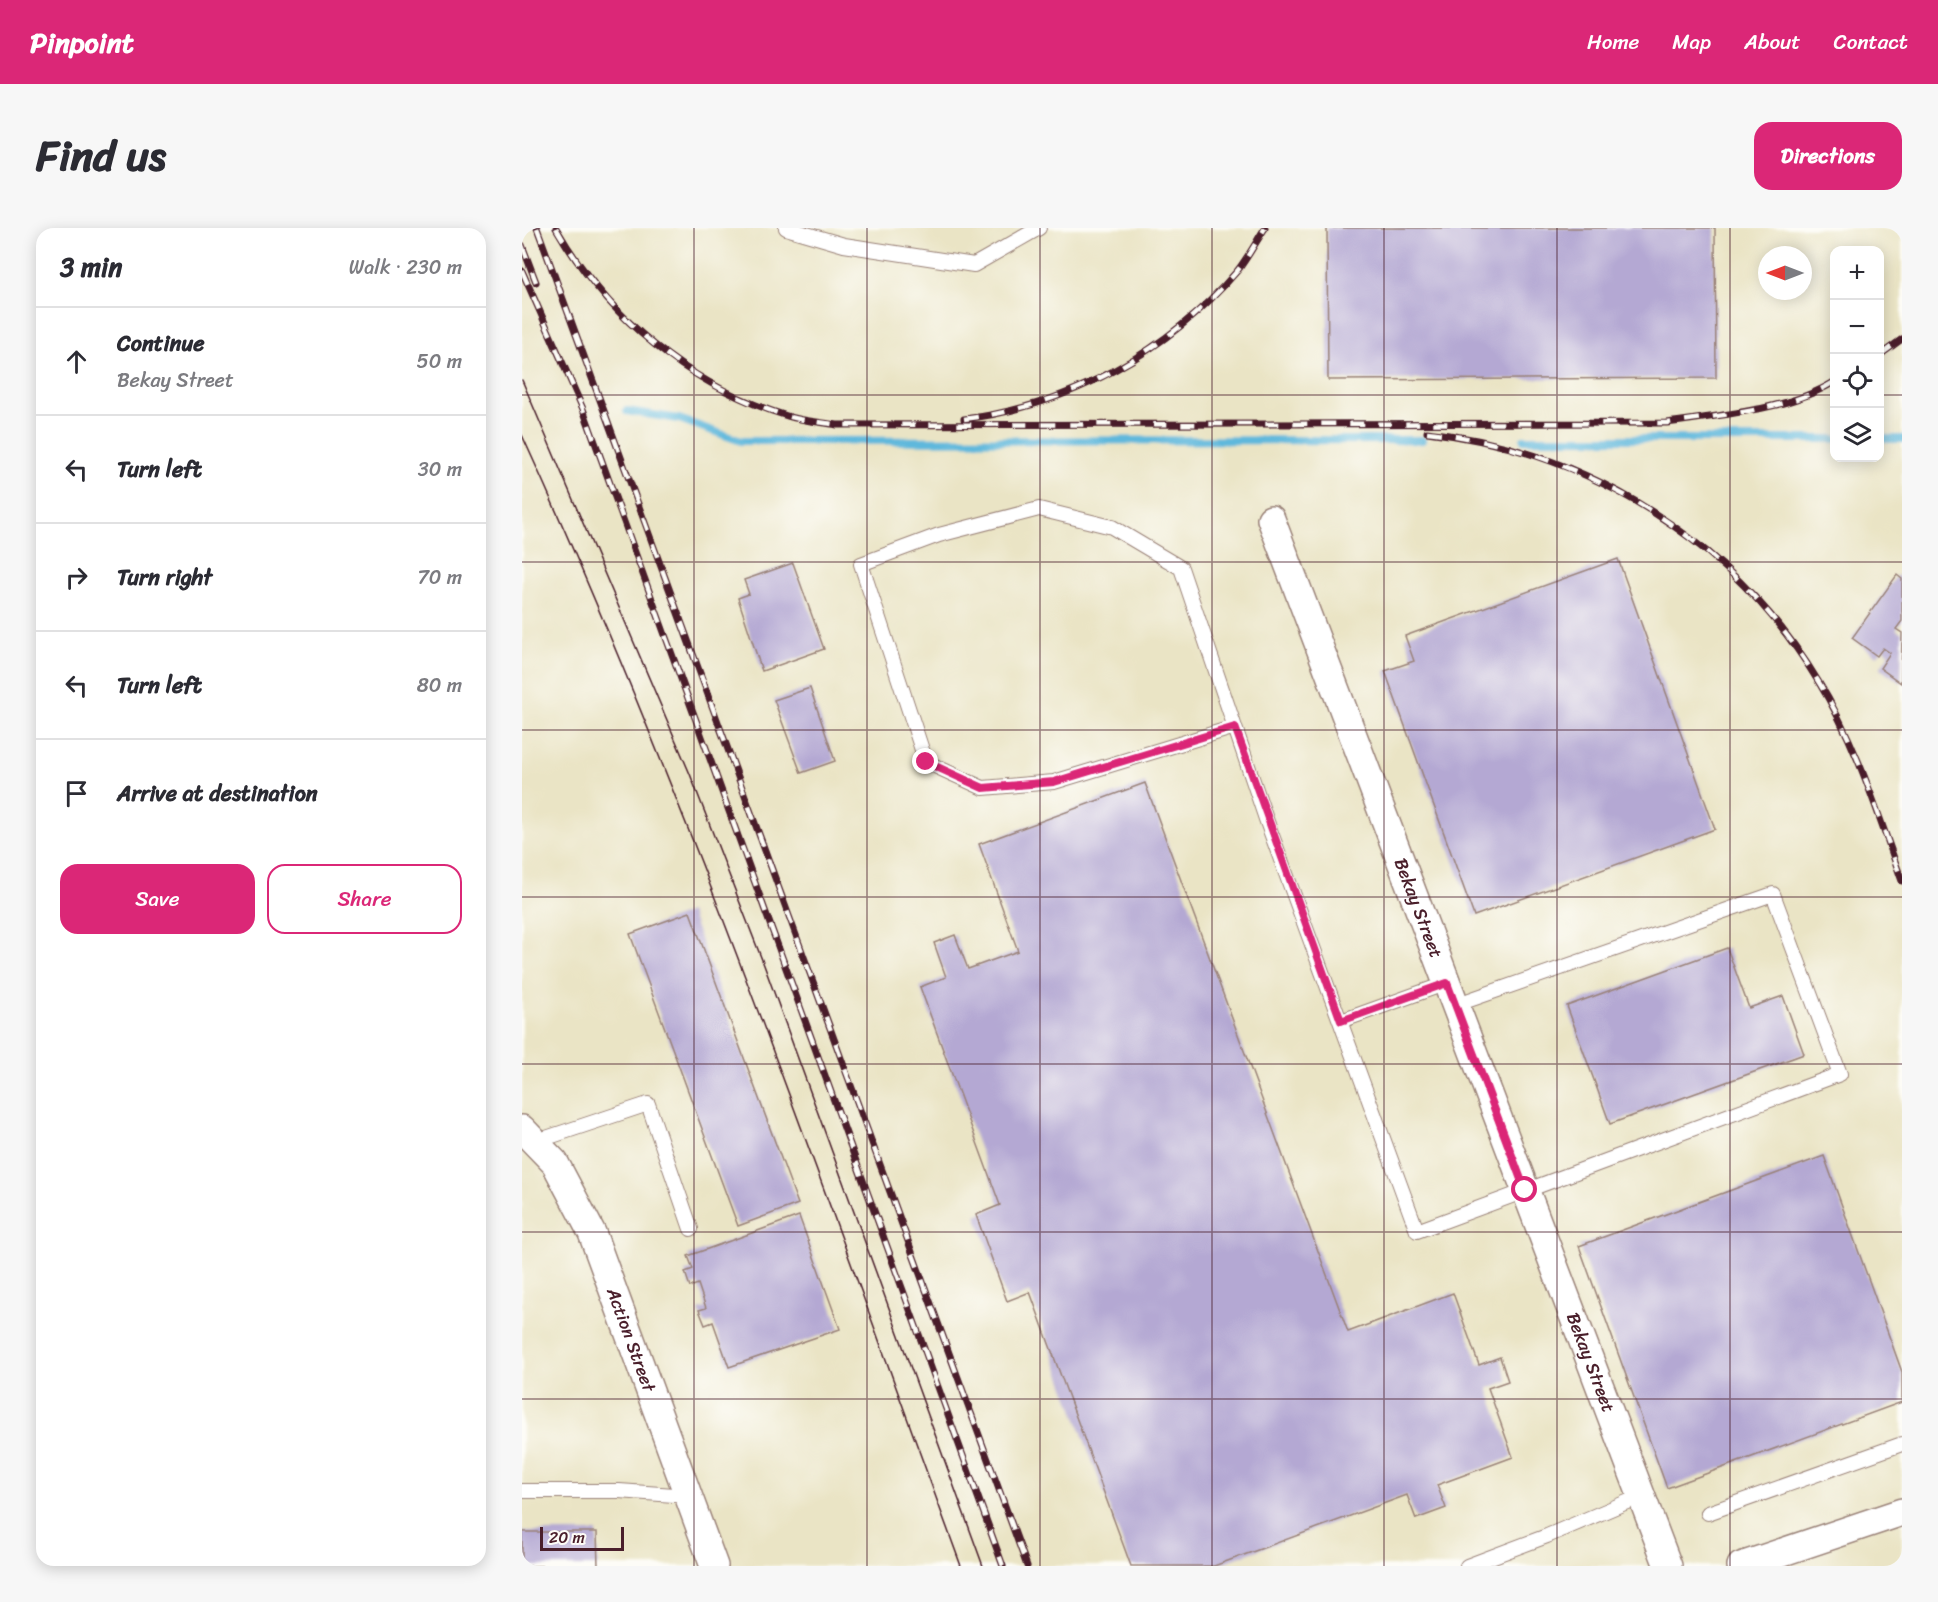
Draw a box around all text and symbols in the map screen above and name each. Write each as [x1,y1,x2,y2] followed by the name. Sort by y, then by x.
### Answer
[30,18,134,67] text: Pinpoint
[1587,23,1639,61] text: Home
[1672,23,1711,61] text: Map
[1744,23,1801,61] text: About
[1834,23,1908,61] text: Contact
[36,119,166,193] text: Find us
[1754,122,1902,190] button: Directions
[60,244,122,290] text: 3 min
[1758,246,1812,300] north arrow
[1830,246,1884,462] map controls
[1830,246,1884,300] button: +
[349,250,462,285] text: Walk · 230 m
[1830,300,1884,354] button: −
[117,324,205,363] text: Continue
[417,344,462,379] text: 50 m
[60,345,93,378] icon: ahead
[1830,354,1884,408] button: locate
[117,363,234,398] text: Bekay Street
[1830,408,1884,462] button: layers
[117,450,202,489] text: Turn left
[418,452,462,487] text: 30 m
[60,453,93,486] icon: left
[117,558,212,597] text: Turn right
[417,560,462,595] text: 70 m
[60,561,93,594] icon: right
[117,666,202,705] text: Turn left
[417,668,462,703] text: 80 m
[60,669,93,702] icon: left
[912,748,938,774] route end
[117,774,318,813] text: Arrive at destination
[60,777,93,810] icon: arrive
[1385,853,1452,963] street label: Bekay Street
[60,864,255,934] button: Save
[267,864,462,934] button: Share
[1511,1176,1537,1202] route start
[597,1282,665,1397] street label: Action Street
[1557,1308,1624,1417] street label: Bekay Street
[549,1523,585,1552] text: 20 m
[540,1524,624,1552] scale bar

